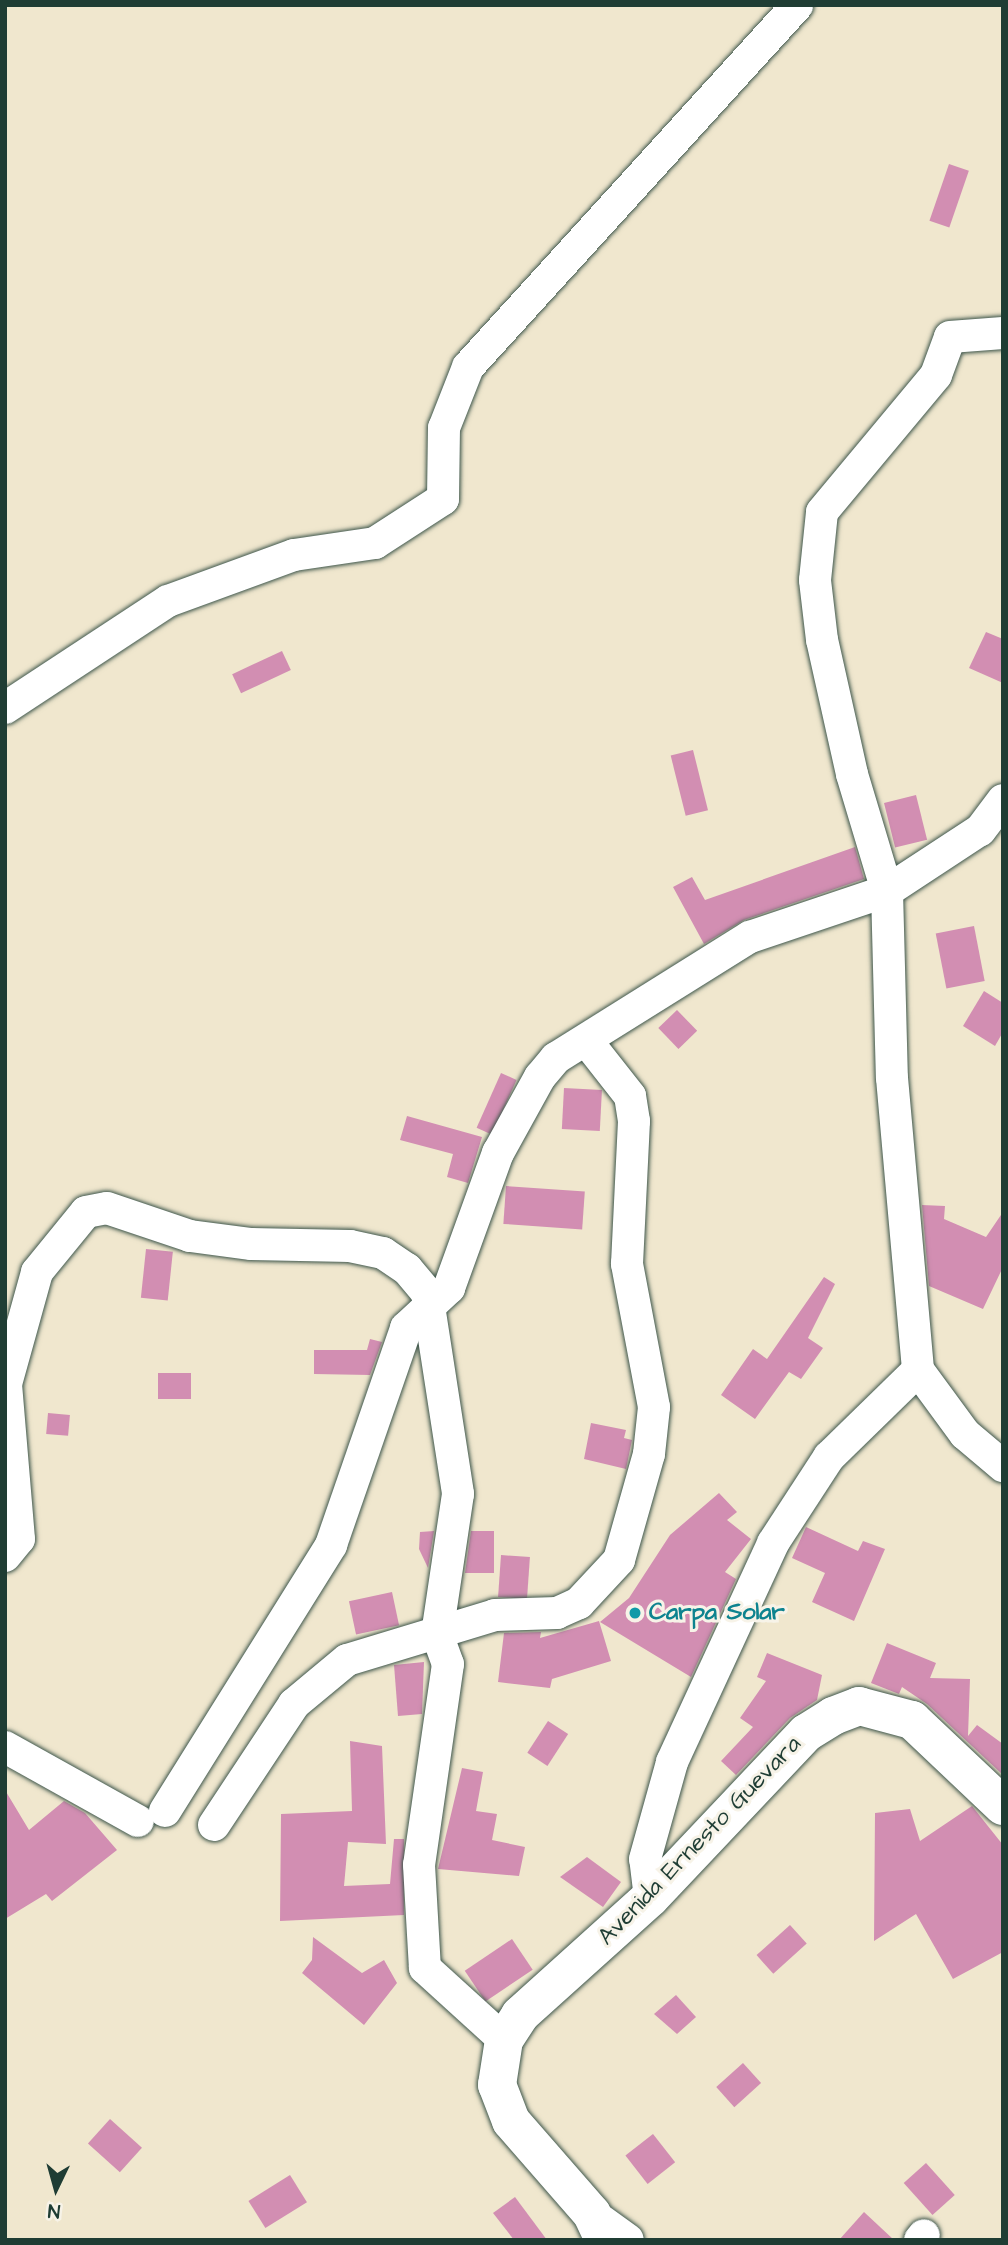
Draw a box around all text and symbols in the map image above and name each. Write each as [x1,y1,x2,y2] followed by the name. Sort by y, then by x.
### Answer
[649,1599,785,1627] place label: Carpa Solar
[627,1605,643,1621] marker: Carpa Solar
[592,1730,808,1952] street label: Avenida Ernesto Guevara
[21,2154,91,2224] north arrow
[47,2196,61,2224] text: N

